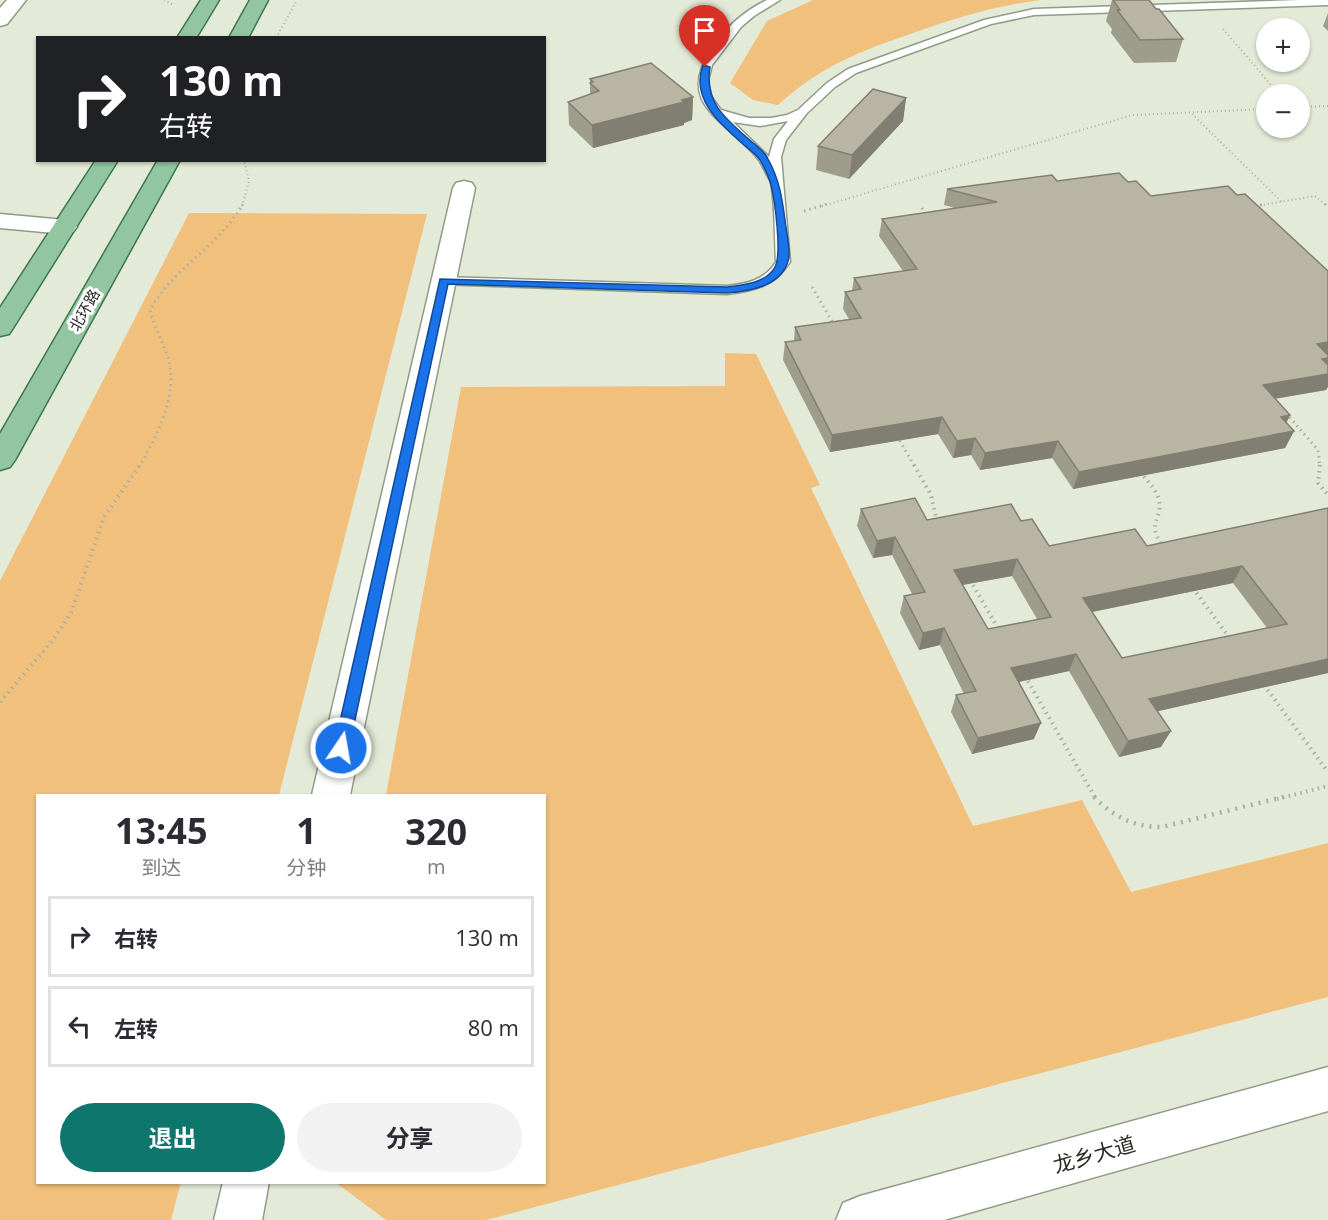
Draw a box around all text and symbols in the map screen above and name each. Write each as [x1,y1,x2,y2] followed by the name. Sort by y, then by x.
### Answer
[679,5,730,67] pin
[688,14,721,47] icon: arrive
[1256,18,1310,138] map controls
[1256,18,1310,72] button: +
[159,51,283,108] text: 130 m
[60,60,138,138] icon: right
[1256,84,1310,138] button: −
[159,107,213,144] text: 右转
[64,285,104,335] street label: 北环路
[309,716,373,780] position arrow
[115,806,208,855] text: 13:45
[296,806,317,855] text: 1
[405,807,467,856] text: 320
[427,853,445,880] text: m
[141,854,181,881] text: 到达
[286,854,326,881] text: 分钟
[63,920,96,953] icon: right
[455,922,519,952] text: 130 m
[114,923,158,953] text: 右转
[63,1010,96,1043] icon: left
[468,1012,519,1042] text: 80 m
[114,1013,158,1043] text: 左转
[60,1103,285,1172] button: 退出
[297,1103,522,1172] button: 分享
[1050,1129,1138,1179] street label: 龙乡大道

